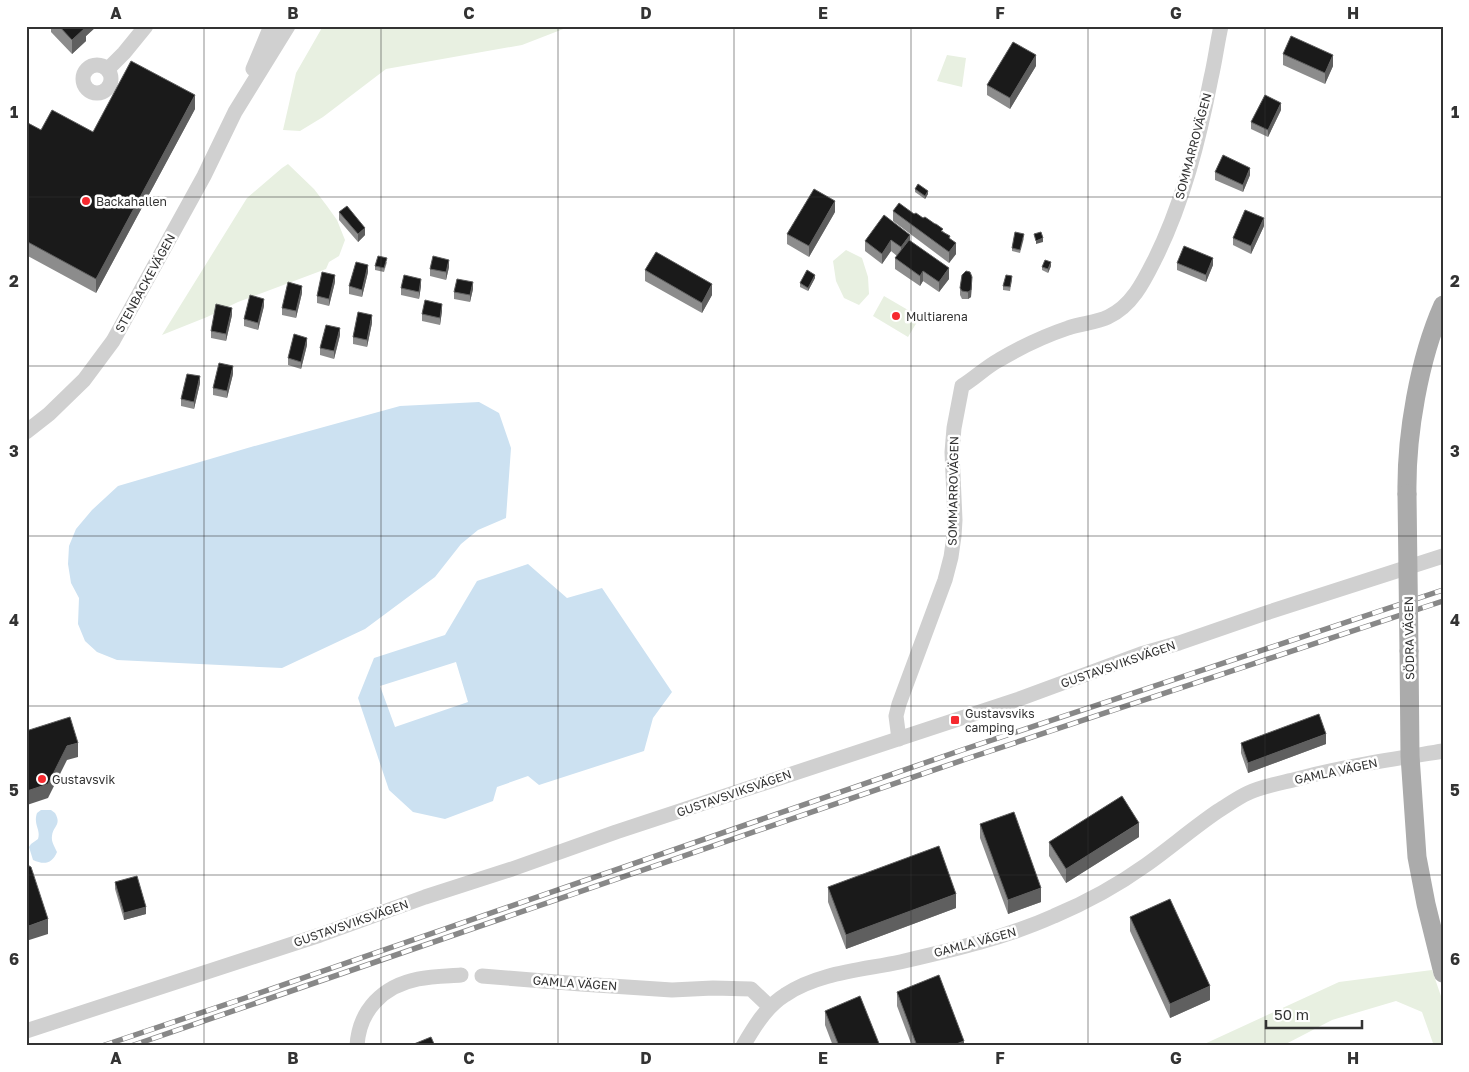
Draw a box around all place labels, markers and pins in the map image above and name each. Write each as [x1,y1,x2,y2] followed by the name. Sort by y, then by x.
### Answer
[96,194,167,209] place label: Backahallen
[80,195,92,207] marker: Backahallen
[906,309,968,324] place label: Multiarena
[890,310,902,322] marker: Multiarena
[965,706,1035,735] place label: Gustavsviks camping
[949,714,961,726] marker: Gustavsviks camping
[52,772,115,787] place label: Gustavsvik
[36,773,48,785] marker: Gustavsvik

